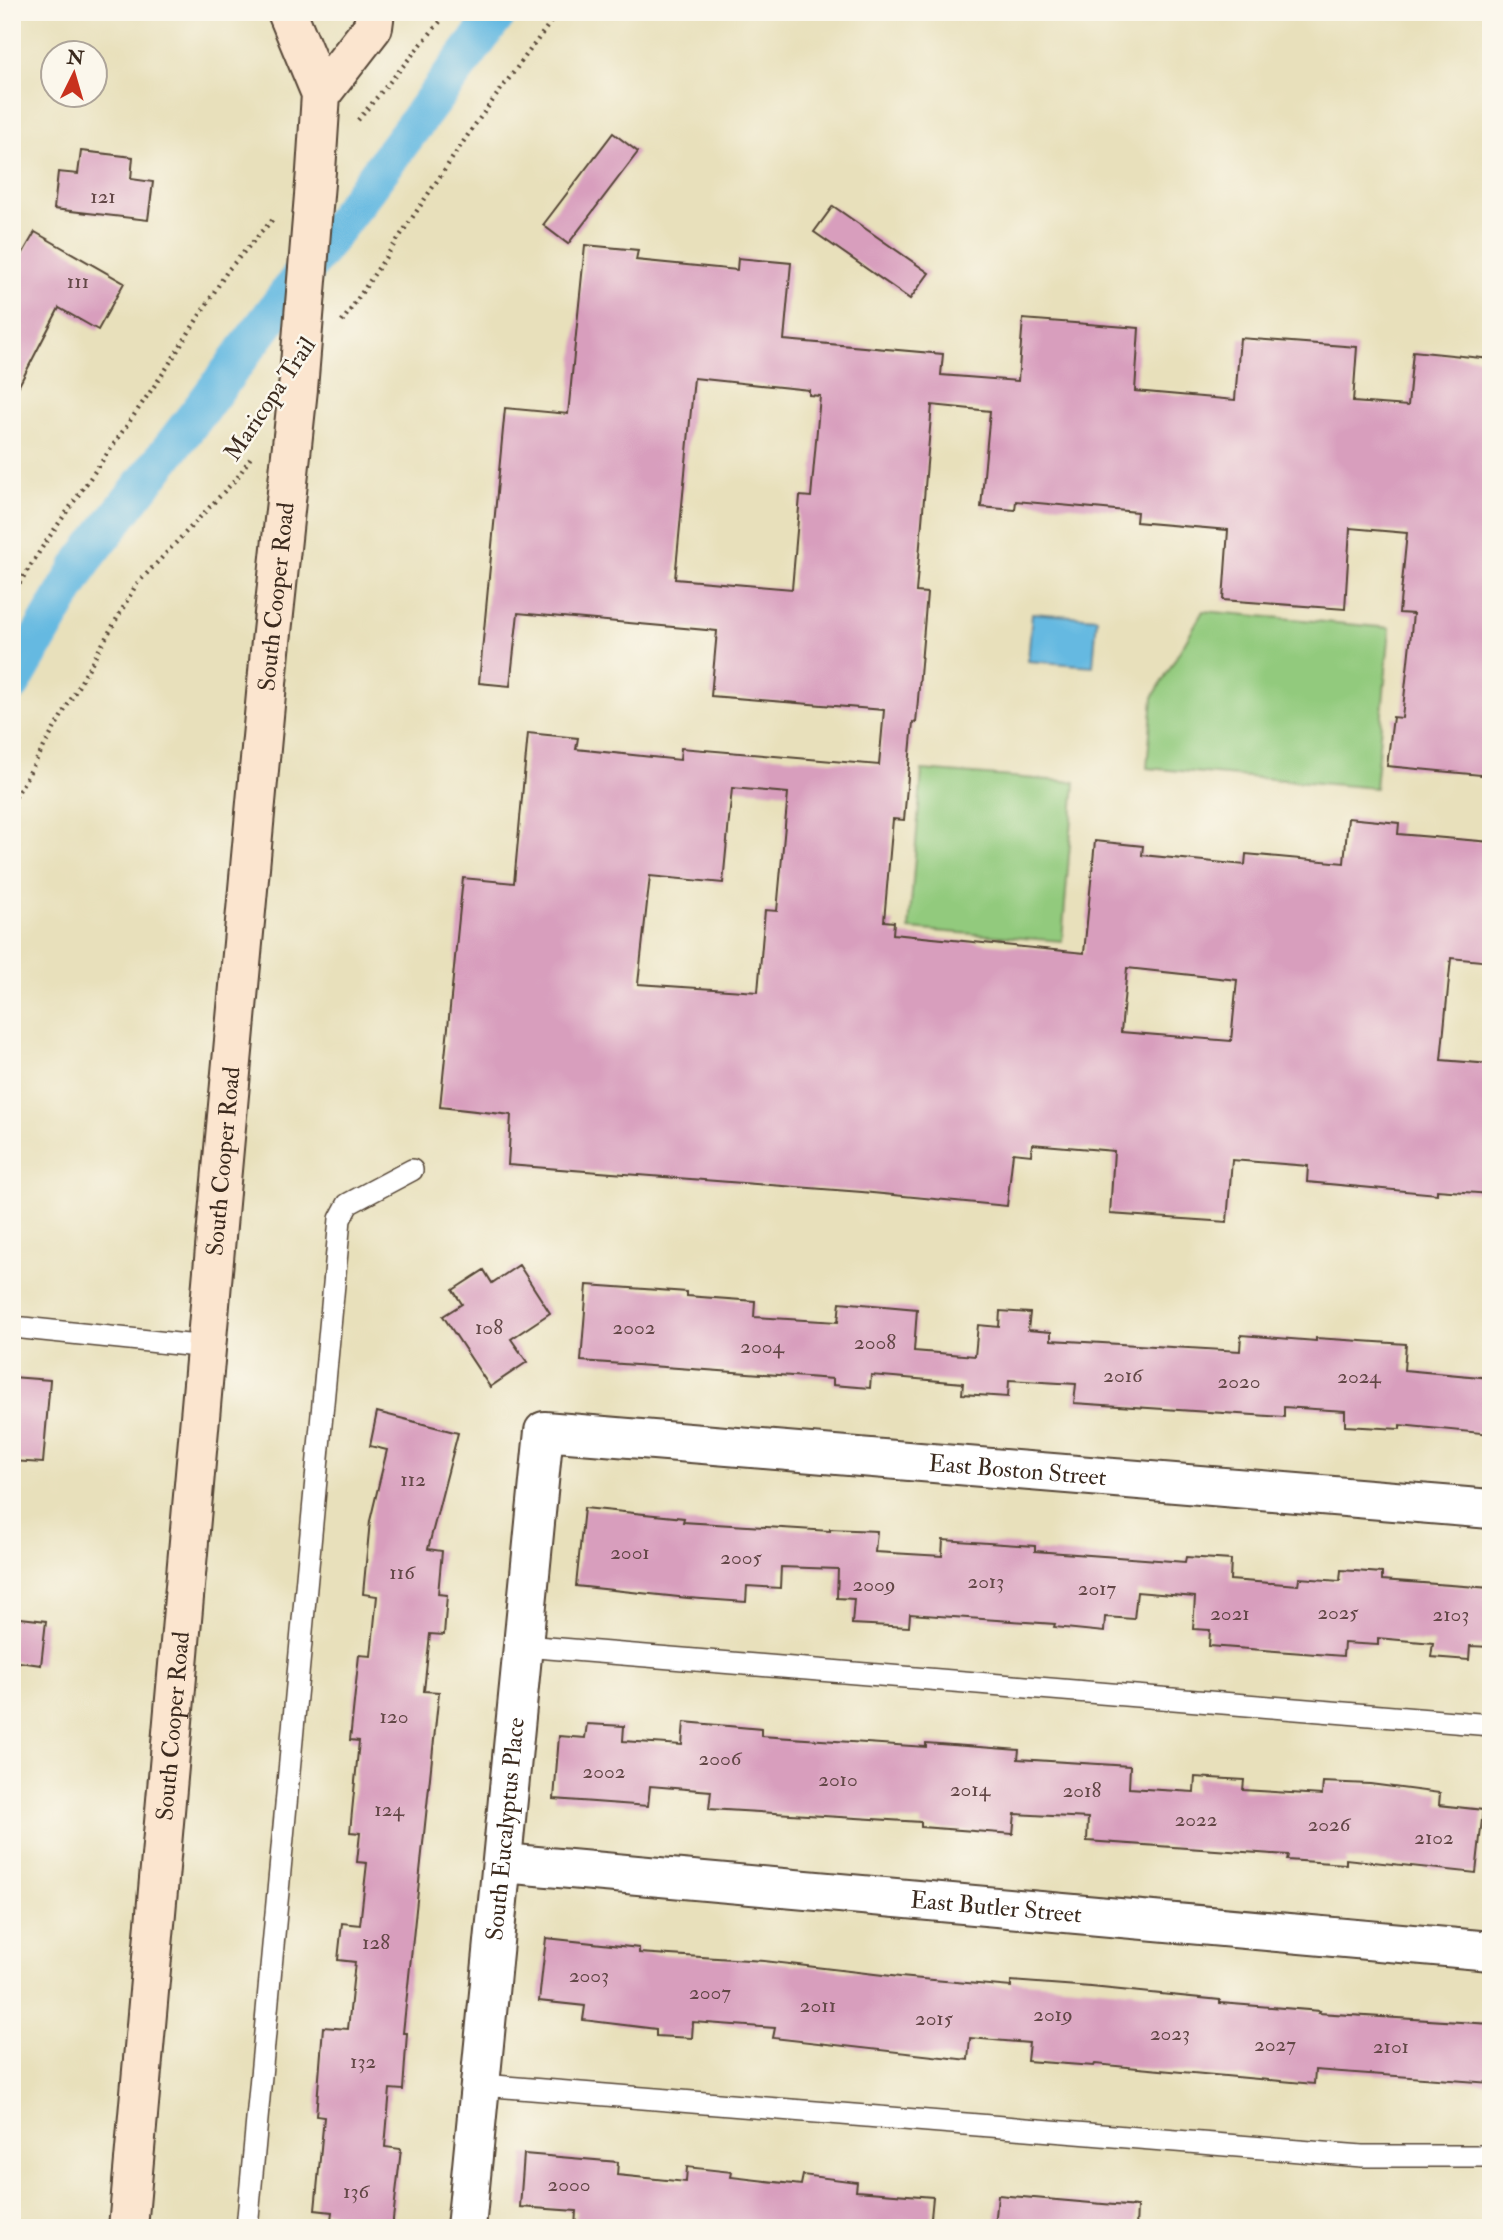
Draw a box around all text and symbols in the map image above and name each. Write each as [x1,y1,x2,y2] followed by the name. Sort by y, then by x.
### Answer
[38,38,108,108] north arrow
[65,45,86,71] text: N
[90,183,116,210] house number: 121
[67,268,89,295] house number: 111
[217,331,323,467] street label: Maricopa Trail
[251,500,301,693] street label: South Cooper Road
[199,1065,247,1257] street label: South Cooper Road
[475,1314,503,1341] house number: 108
[613,1314,655,1341] house number: 2002
[854,1329,896,1356] house number: 2008
[740,1333,785,1360] house number: 2004
[1103,1362,1144,1389] house number: 2016
[1337,1363,1382,1390] house number: 2024
[1218,1368,1260,1395] house number: 2020
[927,1447,1108,1493] street label: East Boston Street
[400,1466,426,1493] house number: 112
[610,1539,650,1566] house number: 2001
[720,1544,762,1571] house number: 2005
[389,1559,416,1586] house number: 116
[968,1568,1004,1595] house number: 2013
[853,1571,895,1598] house number: 2009
[1078,1575,1117,1602] house number: 2017
[1317,1599,1359,1626] house number: 2025
[1210,1600,1250,1627] house number: 2021
[1433,1601,1469,1628] house number: 2103
[149,1630,196,1822] street label: South Cooper Road
[380,1703,408,1730] house number: 120
[479,1716,531,1942] street label: South Eucalyptus Place
[699,1745,743,1772] house number: 2006
[583,1758,625,1785] house number: 2002
[818,1766,858,1793] house number: 2010
[950,1776,992,1803] house number: 2014
[1063,1777,1101,1804] house number: 2018
[374,1796,405,1823] house number: 124
[1175,1806,1217,1833] house number: 2022
[1308,1811,1352,1838] house number: 2026
[1414,1824,1454,1851] house number: 2102
[909,1884,1083,1930] street label: East Butler Street
[362,1929,390,1956] house number: 128
[569,1962,609,1989] house number: 2003
[689,1979,731,2006] house number: 2007
[800,1992,836,2019] house number: 2011
[1033,2001,1073,2028] house number: 2019
[915,2005,954,2032] house number: 2015
[1150,2020,1190,2047] house number: 2023
[1254,2031,1296,2058] house number: 2027
[1373,2033,1409,2060] house number: 2101
[350,2048,376,2075] house number: 132
[548,2171,590,2198] house number: 2000
[343,2178,370,2205] house number: 136

